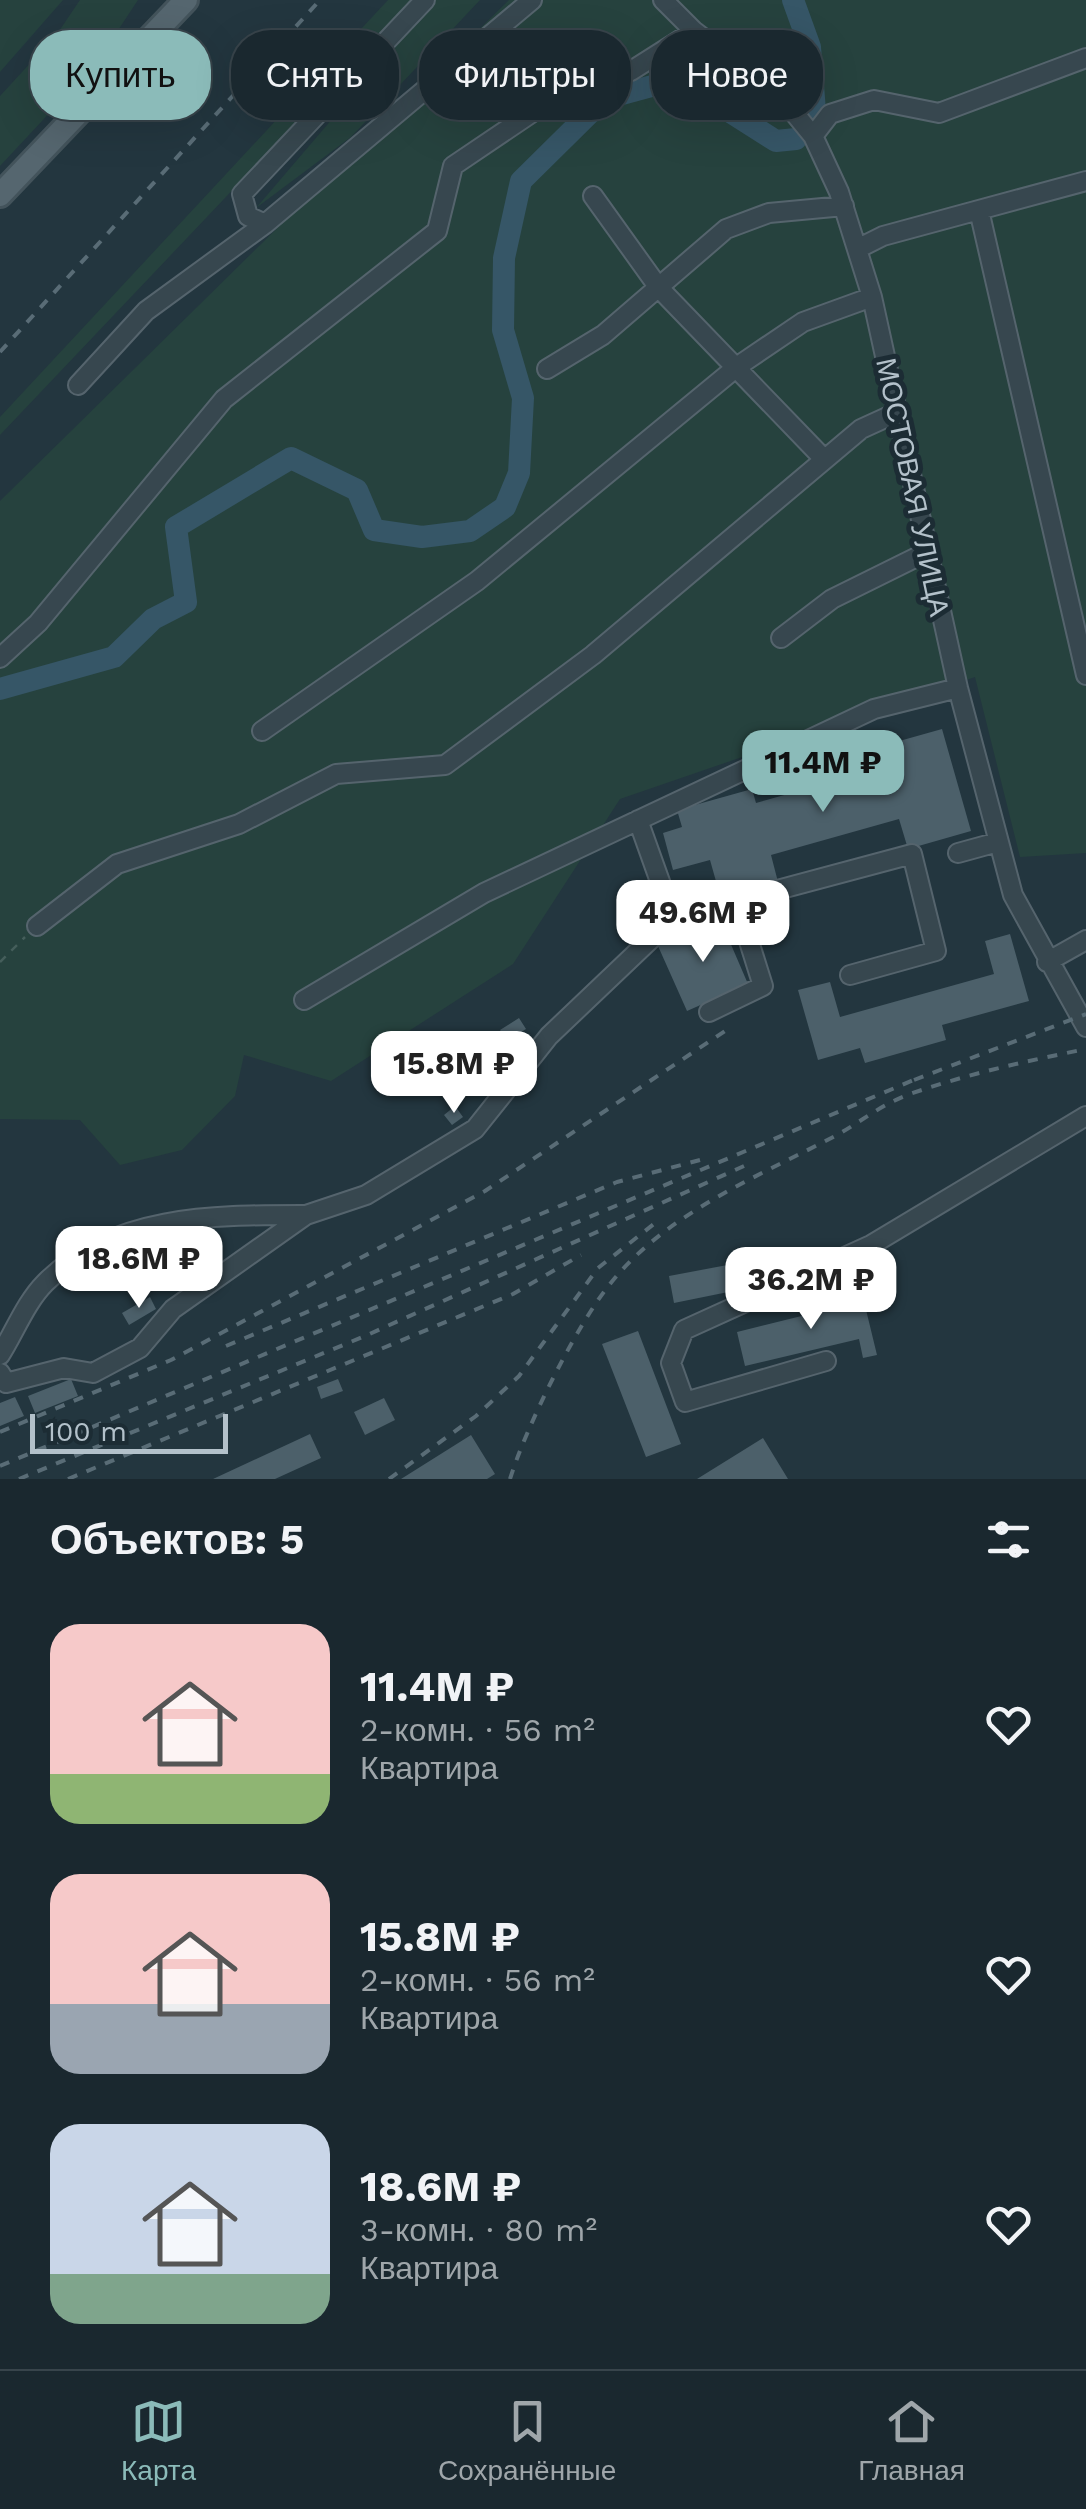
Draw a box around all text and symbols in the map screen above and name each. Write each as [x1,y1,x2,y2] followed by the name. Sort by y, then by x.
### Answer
[30,30,211,120] chip: Купить
[231,30,399,120] chip: Снять
[419,30,631,120] chip: Фильтры
[651,30,823,120] chip: Новое
[869,355,956,619] street label: МОСТОВАЯ УЛИЦА
[731,730,915,815] pin: 11.4M ₽
[764,743,882,781] text: 11.4M ₽
[611,880,795,965] pin: 49.6M ₽
[638,893,768,931] text: 49.6M ₽
[362,1031,546,1116] pin: 15.8M ₽
[393,1044,515,1082] text: 15.8M ₽
[47,1226,231,1311] pin: 18.6M ₽
[78,1239,200,1277] text: 18.6M ₽
[719,1247,903,1332] pin: 36.2M ₽
[747,1260,875,1298] text: 36.2M ₽
[30,1409,228,1454] scale bar
[45,1415,127,1448] text: 100 m
[981,1512,1036,1567] icon: filters
[50,1515,304,1564] text: Объектов: 5
[360,1662,514,1711] text: 11.4M ₽
[130,1664,250,1784] icon: home
[981,1697,1036,1752] icon: heart
[360,1711,595,1749] text: 2-комн. · 56 m²
[360,1749,498,1787] text: Квартира
[360,1912,520,1961] text: 15.8M ₽
[130,1914,250,2034] icon: home
[981,1947,1036,2002] icon: heart
[360,1961,595,1999] text: 2-комн. · 56 m²
[360,1999,498,2037] text: Квартира
[360,2162,521,2211] text: 18.6M ₽
[130,2164,250,2284] icon: home
[981,2197,1036,2252] icon: heart
[360,2211,597,2249] text: 3-комн. · 80 m²
[360,2249,498,2287] text: Квартира
[121,2394,196,2487] tab: Карта
[438,2394,616,2487] tab: Сохранённые
[858,2394,965,2487] tab: Главная

